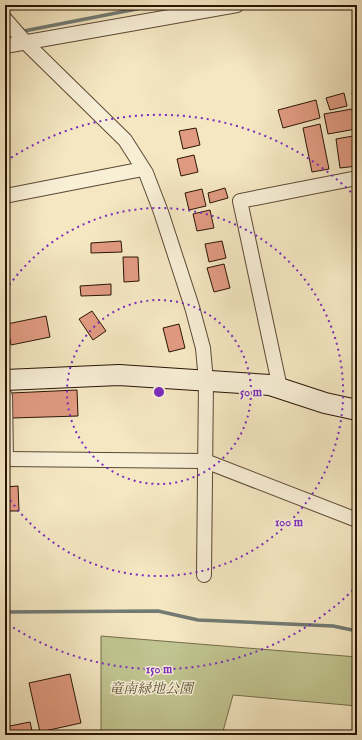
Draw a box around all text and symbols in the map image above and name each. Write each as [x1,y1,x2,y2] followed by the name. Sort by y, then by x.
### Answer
[152,385,166,399] centre of rings
[240,385,263,400] text: 50 m
[275,515,304,530] text: 100 m
[146,662,173,677] text: 150 m
[109,680,195,698] park label: 竜南緑地公園

